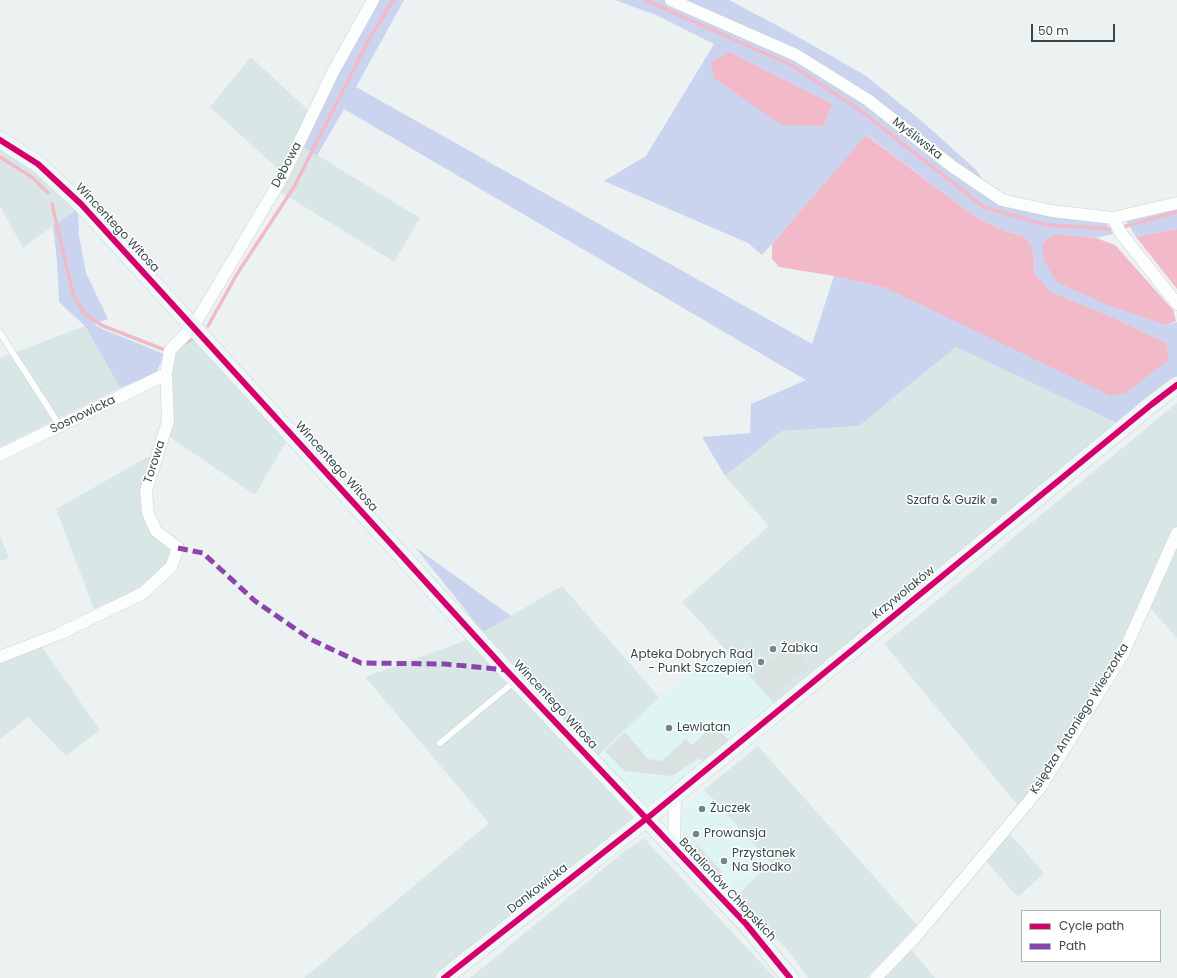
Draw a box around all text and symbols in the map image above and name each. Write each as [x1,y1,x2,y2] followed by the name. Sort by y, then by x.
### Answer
[1033,16,1117,42] scale bar
[1038,22,1069,39] text: 50 m
[889,115,945,163] street label: Myśliwska
[269,140,305,190] street label: Dębowa
[72,180,162,276] street label: Wincentego Witosa
[48,393,118,437] street label: Sosnowicka
[292,419,380,515] street label: Wincentego Witosa
[141,439,169,485] street label: Torowa
[906,494,986,508] place label: Szafa & Guzik
[989,496,999,506] marker: Szafa & Guzik
[870,563,938,623] street label: Krzywolaków
[1028,641,1132,797] street label: Księdza Antoniego Wieczorka
[781,642,818,656] place label: Żabka
[768,644,778,654] marker: Żabka
[630,648,753,676] place label: Apteka Dobrych Rad - Punkt Szczepień
[510,657,600,753] street label: Wincentego Witosa
[756,657,766,667] marker: Apteka Dobrych Rad - Punkt Szczepień
[677,721,731,735] place label: Lewiatan
[664,723,674,733] marker: Lewiatan
[710,802,751,816] place label: Żuczek
[697,804,707,814] marker: Żuczek
[704,827,766,841] place label: Prowansja
[691,829,701,839] marker: Prowansja
[675,835,779,945] street label: Batalionów Chłopskich
[732,847,796,875] place label: Przystanek Na Słodko
[719,856,729,866] marker: Przystanek Na Słodko
[505,861,571,917] street label: Dankowicka
[1021,910,1161,962] legend
[1059,917,1124,934] text: Cycle path
[1059,937,1086,954] text: Path

